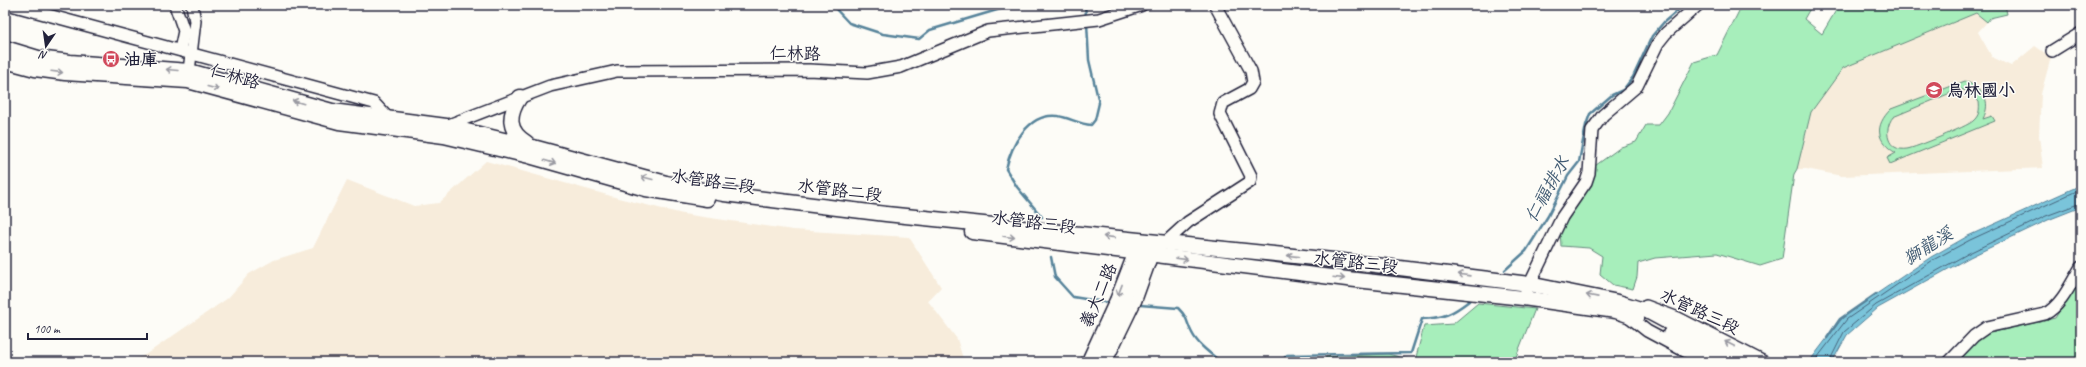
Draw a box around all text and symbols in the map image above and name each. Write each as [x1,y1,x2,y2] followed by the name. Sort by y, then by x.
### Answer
[26,26,66,66] north arrow
[769,43,821,64] street label: 仁林路
[37,48,49,63] text: N
[101,49,121,69] bus stop icon: 油庫
[124,49,158,70] place label: 油庫
[207,59,262,94] street label: 仁林路
[166,66,179,73] one-way arrow
[50,68,63,76] one-way arrow
[1924,80,1944,100] school or university icon: 烏林國小
[1947,80,2015,101] place label: 烏林國小
[207,85,220,92] one-way arrow
[292,98,305,105] one-way arrow
[1520,151,1575,226] water label: 仁福排水
[543,159,556,166] one-way arrow
[669,165,756,198] street label: 水管路三段
[641,174,654,182] one-way arrow
[796,175,883,206] street label: 水管路二段
[990,207,1077,238] street label: 水管路三段
[1899,222,1958,270] water label: 獅龍溪
[1002,233,1015,241] one-way arrow
[1103,234,1116,241] one-way arrow
[1313,248,1399,277] street label: 水管路三段
[1287,252,1300,260] one-way arrow
[1175,255,1188,263] one-way arrow
[1076,260,1121,331] street label: 義大二路
[1458,272,1471,279] one-way arrow
[1332,274,1345,282] one-way arrow
[1115,284,1123,296] one-way arrow
[1657,284,1743,339] street label: 水管路三段
[1586,292,1599,300] one-way arrow
[28,315,147,341] scale bar
[34,321,61,337] text: 100 m
[1724,340,1736,348] one-way arrow

